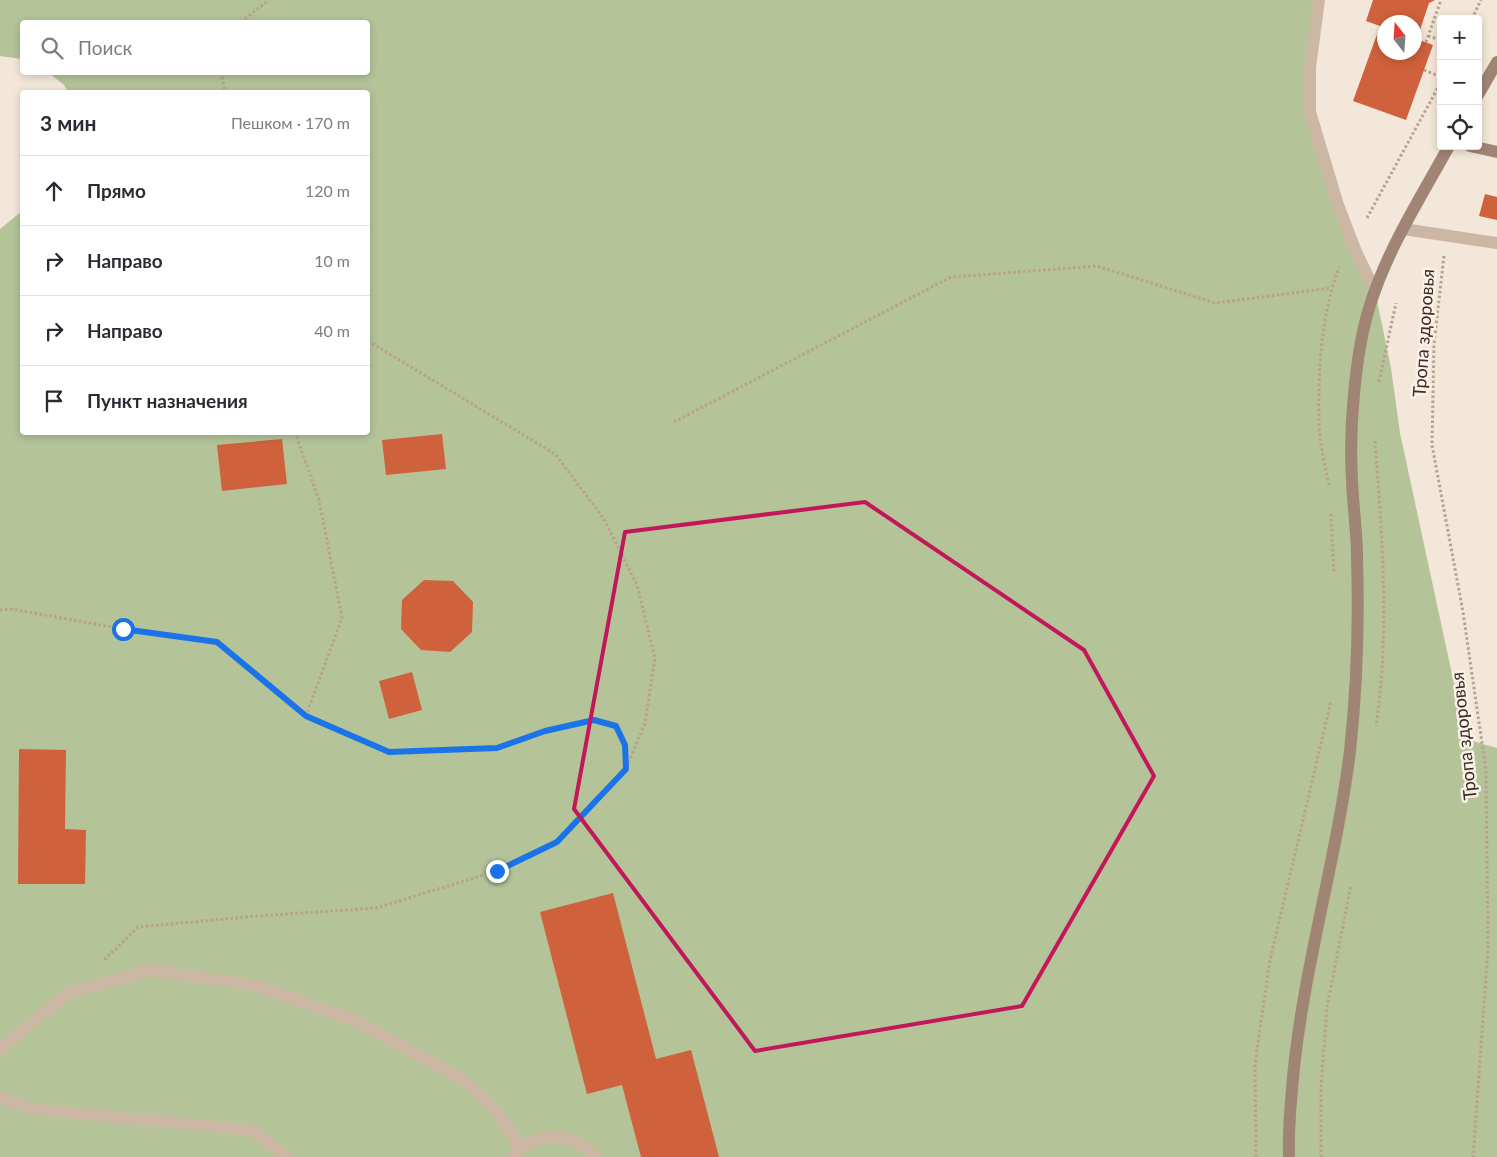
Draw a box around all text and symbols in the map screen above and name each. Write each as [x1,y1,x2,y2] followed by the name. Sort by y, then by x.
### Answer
[1377,15,1422,60] north arrow
[1437,15,1482,150] map controls
[1437,15,1482,60] button: +
[20,20,370,75] search box
[38,34,66,62] icon: search
[78,36,132,59] text: Поиск
[1437,60,1482,105] button: −
[1437,105,1482,150] button: locate
[40,110,97,135] text: 3 мин
[231,113,350,132] text: Пешком · 170 m
[40,177,68,205] icon: ahead
[87,179,146,202] text: Прямо
[305,181,350,200] text: 120 m
[40,247,68,275] icon: right
[87,249,163,272] text: Направо
[314,251,350,270] text: 10 m
[1408,268,1438,398] street label: Тропа здоровья
[40,317,68,345] icon: right
[87,319,163,342] text: Направо
[314,321,350,340] text: 40 m
[40,387,68,415] icon: arrive
[87,389,248,412] text: Пункт назначения
[112,618,135,641] route start
[1445,671,1481,801] street label: Тропа здоровья
[486,860,509,883] route end

